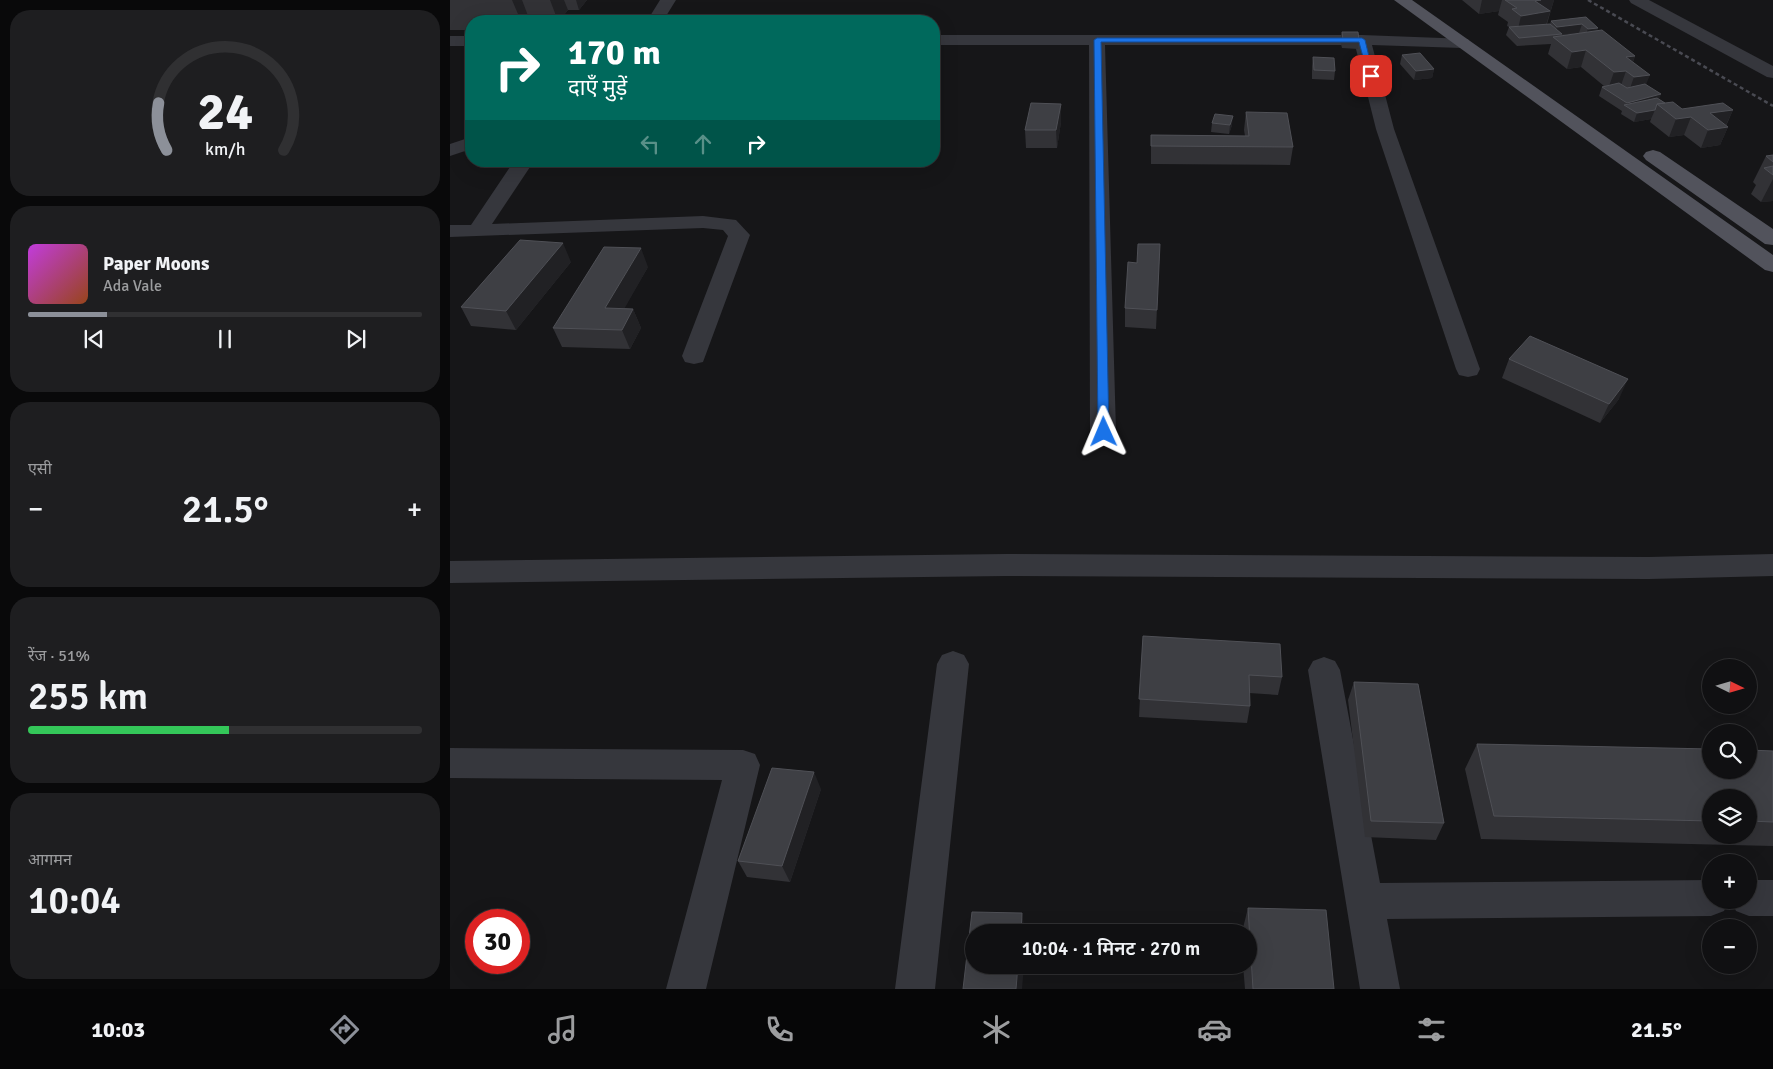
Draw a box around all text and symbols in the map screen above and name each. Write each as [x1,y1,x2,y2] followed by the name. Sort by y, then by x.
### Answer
[568,31,661,74] text: 170 m
[485,35,550,100] icon: right
[1350,55,1392,97] pin
[1357,62,1385,90] icon: arrive
[568,74,627,101] text: दाएँ मुड़ें
[197,80,253,144] text: 24
[636,130,664,158] icon: left
[689,130,717,158] icon: ahead
[742,130,770,158] icon: right
[205,138,245,160] text: km/h
[103,252,209,276] text: Paper Moons
[103,276,162,296] text: Ada Vale
[80,325,108,353] icon: previous
[211,325,239,353] icon: pause
[342,325,370,353] icon: next
[1077,405,1129,457] position arrow
[28,459,52,479] text: एसी
[182,486,268,533] text: 21.5°
[28,492,43,526] text: −
[407,492,422,526] text: +
[28,646,90,666] text: रेंज · 51%
[1702,659,1758,714] north arrow
[1702,659,1757,974] map controls
[28,673,148,720] text: 255 km
[1702,724,1757,779] button: search
[1702,789,1757,844] button: layers
[28,850,72,870] text: आगमन
[1702,854,1757,909] button: +
[28,877,121,924] text: 10:04
[465,909,530,974] speed limit sign: 30
[1702,919,1757,974] button: −
[1022,937,1200,961] text: 10:04 · 1 मिनट · 270 m
[327,1012,362,1047] icon: directions
[545,1012,580,1047] icon: music
[762,1012,797,1047] icon: phone
[979,1012,1014,1047] icon: climate
[1197,1012,1232,1047] icon: car
[1414,1012,1449,1047] icon: filters
[91,1016,145,1043] text: 10:03
[1631,1016,1682,1043] text: 21.5°

